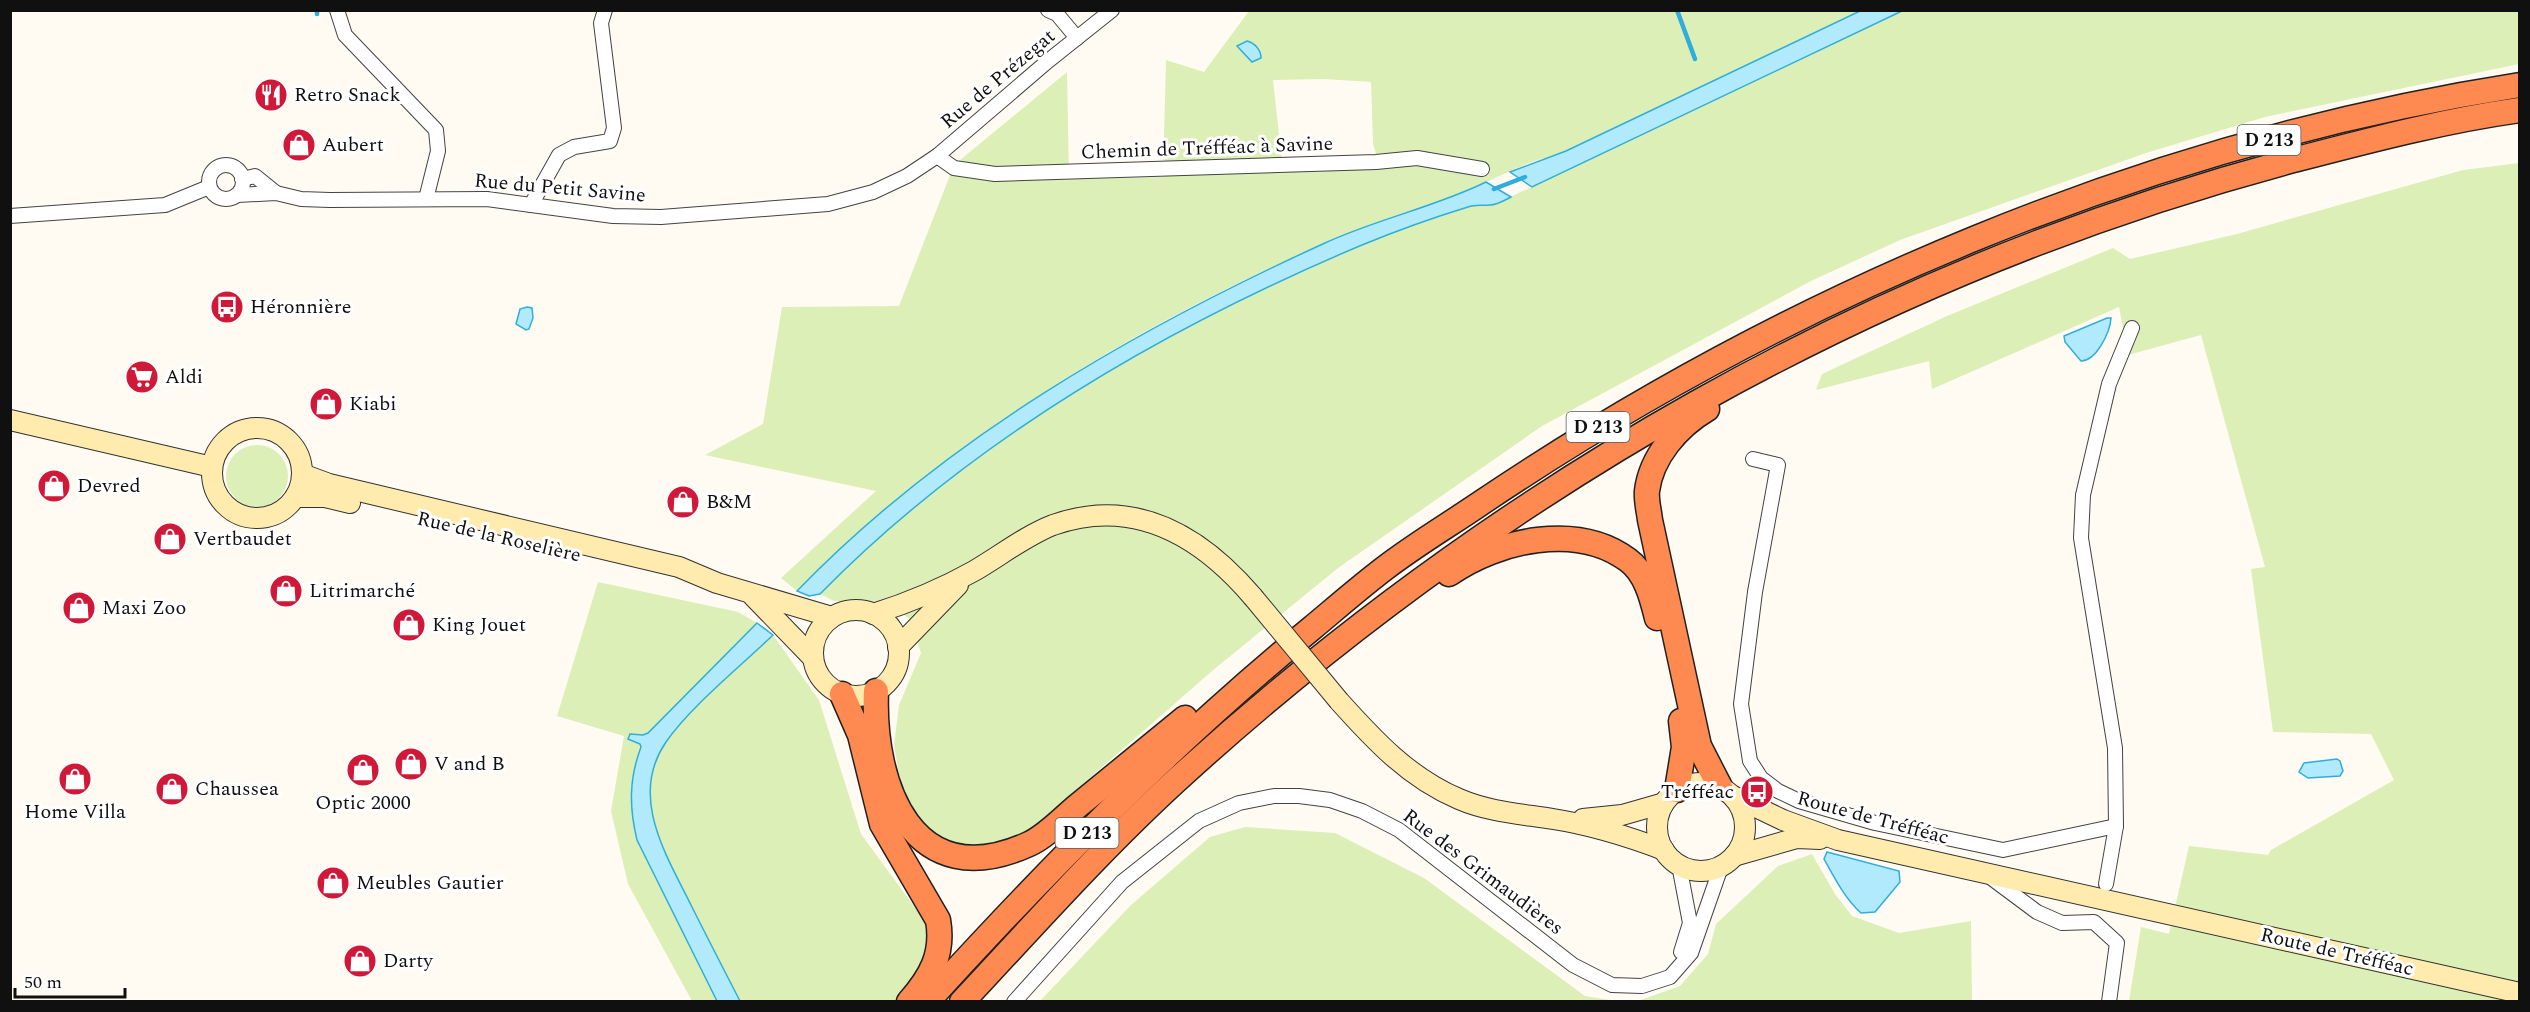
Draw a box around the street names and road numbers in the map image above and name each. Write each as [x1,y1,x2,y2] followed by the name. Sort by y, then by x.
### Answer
[934,22,1062,136] street label: Rue de Prézegat
[2238,125,2300,155] road number: D 213
[1080,129,1334,167] street label: Chemin de Tréfféac à Savine
[473,166,647,210] street label: Rue du Petit Savine
[1566,412,1630,442] road number: D 213
[414,504,584,570] street label: Rue de la Roselière
[1794,783,1952,853] street label: Route de Tréfféac
[1396,801,1570,943] street label: Rue des Grimaudières
[1056,818,1118,848] road number: D 213
[2258,920,2416,984] street label: Route de Tréfféac

